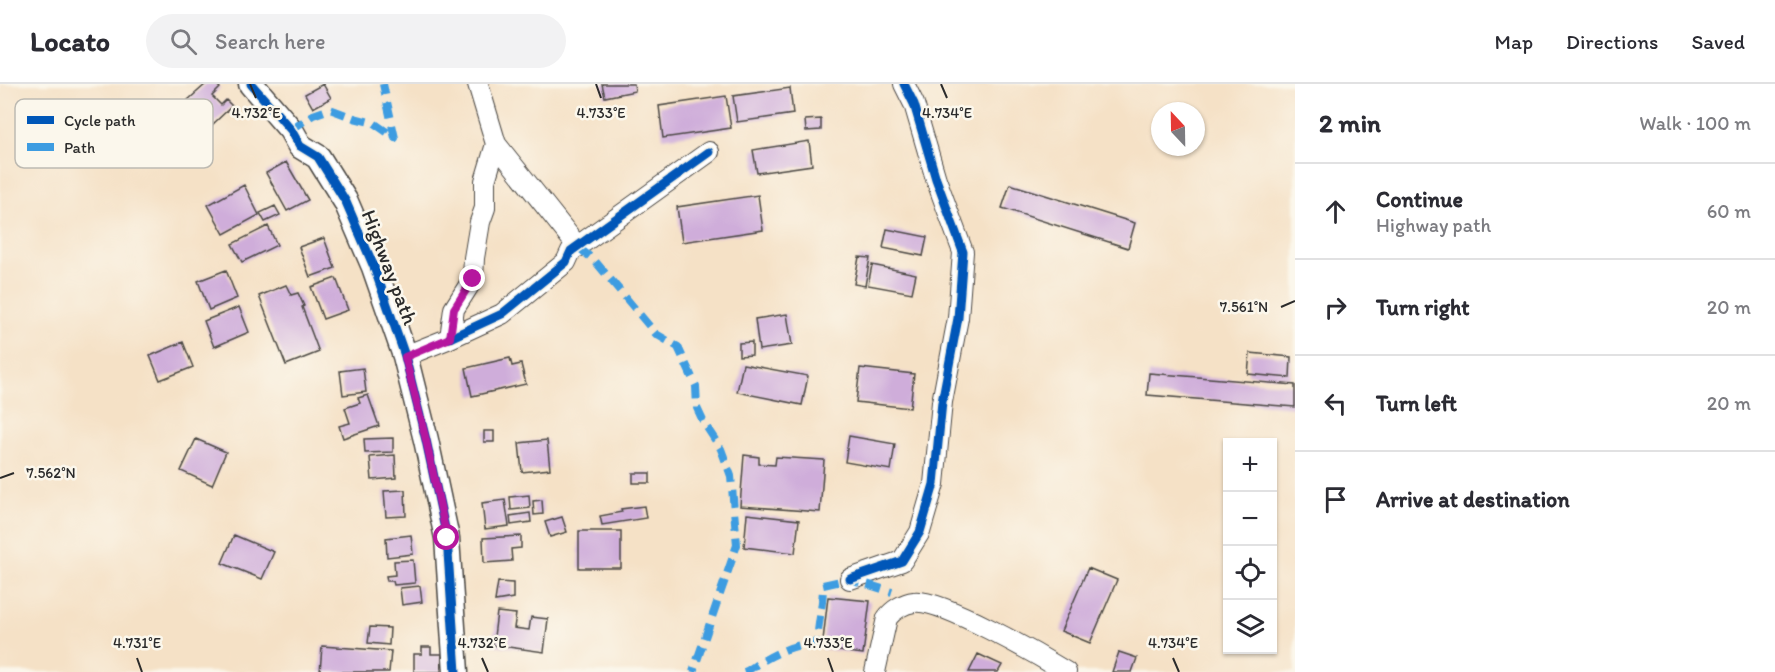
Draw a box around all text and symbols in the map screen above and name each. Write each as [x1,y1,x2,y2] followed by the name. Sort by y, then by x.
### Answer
[146,14,566,68] search box
[30,24,110,58] text: Locato
[167,25,200,58] icon: search
[215,28,325,55] text: Search here
[1495,29,1533,54] text: Map
[1566,29,1658,54] text: Directions
[1691,29,1745,54] text: Saved
[15,99,213,168] legend
[1151,102,1205,156] north arrow
[232,104,280,122] text: 4.732°E
[576,104,626,122] text: 4.733°E
[922,104,972,122] text: 4.734°E
[1319,107,1381,139] text: 2 min
[64,111,136,130] text: Cycle path
[1639,111,1751,135] text: Walk · 100 m
[64,138,95,157] text: Path
[1376,186,1463,213] text: Continue
[1319,195,1352,228] icon: ahead
[1707,199,1751,223] text: 60 m
[357,206,424,329] street label: Highway path
[1376,213,1491,237] text: Highway path
[459,265,485,291] route end
[1319,291,1352,324] icon: right
[1376,294,1470,321] text: Turn right
[1707,295,1751,319] text: 20 m
[1220,298,1268,316] text: 7.561°N
[1319,387,1352,420] icon: left
[1376,390,1457,417] text: Turn left
[1707,391,1751,415] text: 20 m
[1223,438,1277,654] map controls
[1223,438,1277,492] button: +
[26,464,76,482] text: 7.562°N
[1319,483,1352,516] icon: arrive
[1376,486,1570,513] text: Arrive at destination
[1223,492,1277,546] button: −
[433,524,459,550] route start
[1223,546,1277,600] button: locate
[1223,600,1277,654] button: layers
[113,634,161,652] text: 4.731°E
[458,634,506,652] text: 4.732°E
[803,634,853,652] text: 4.733°E
[1148,634,1198,652] text: 4.734°E

